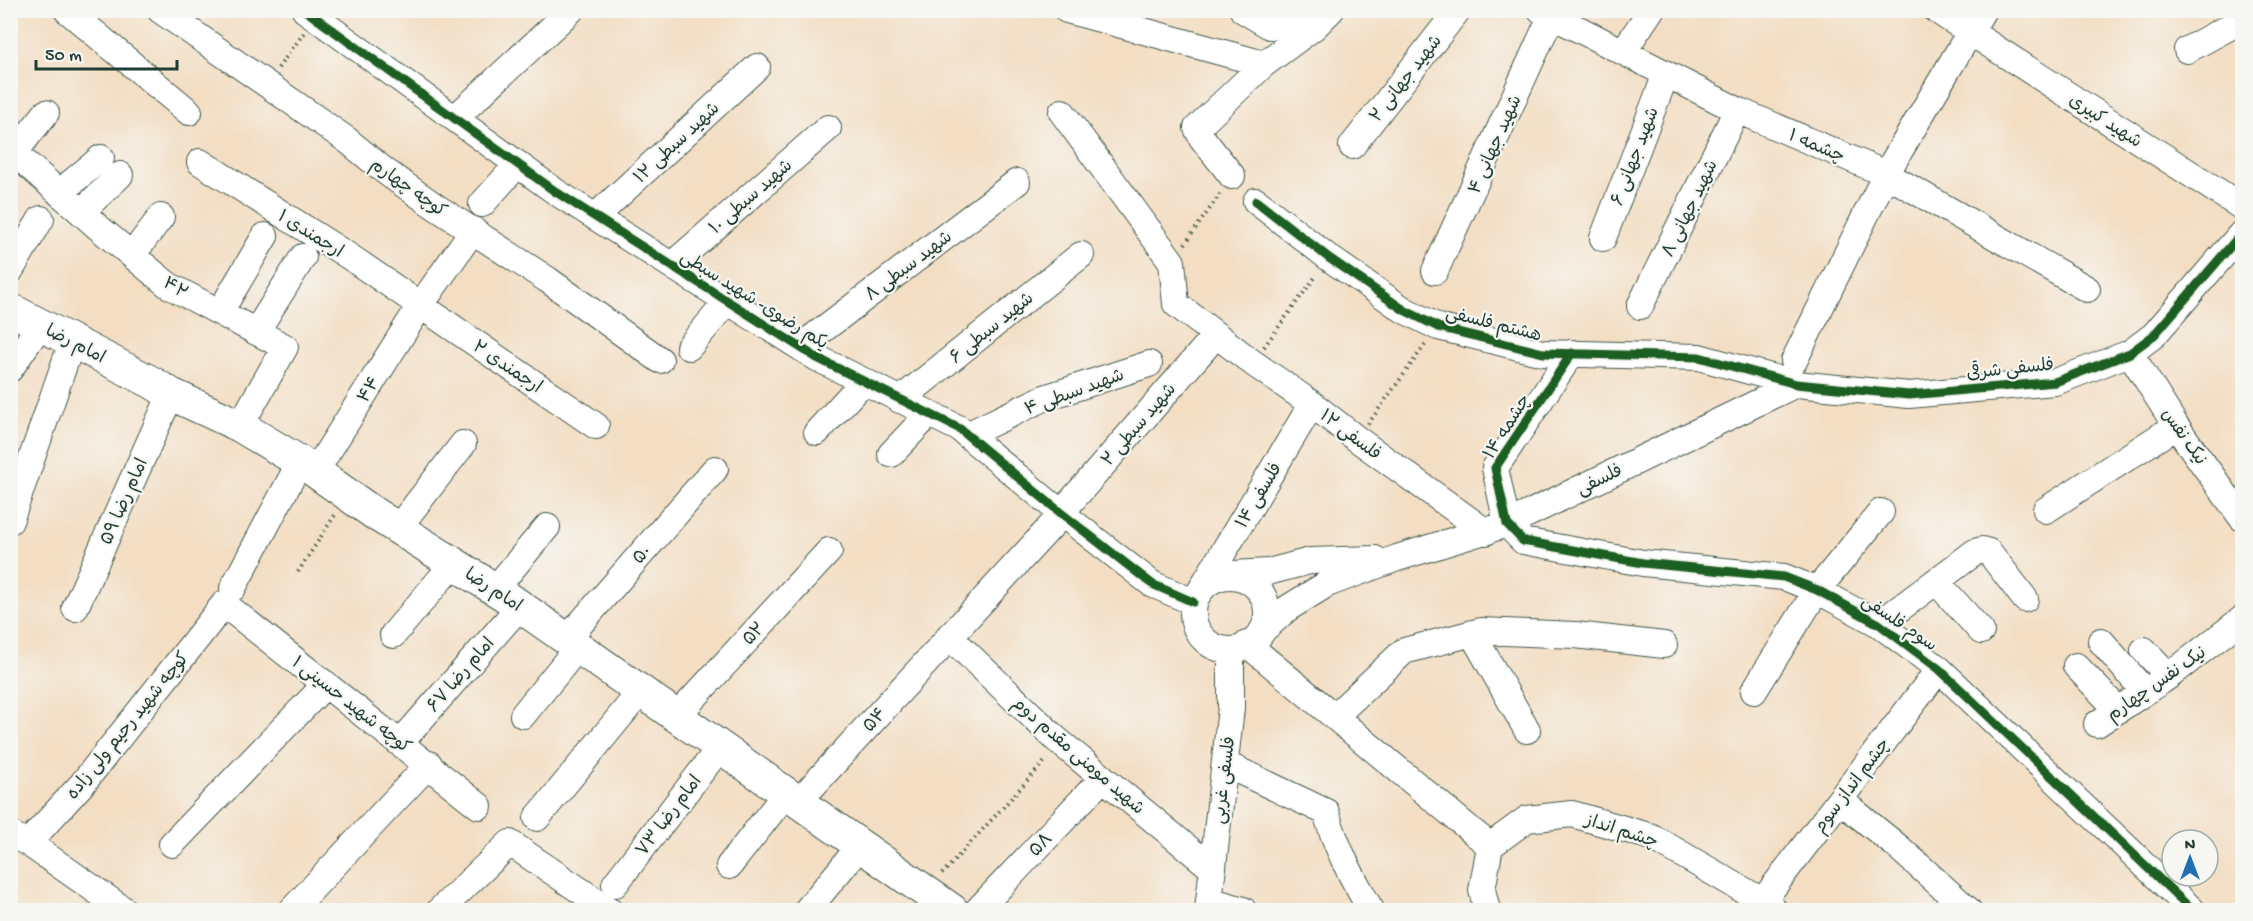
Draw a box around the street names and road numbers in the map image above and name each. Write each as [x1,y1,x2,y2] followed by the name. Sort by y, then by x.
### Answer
[1366,32,1448,127] street label: ۲ شهید جهانی
[2064,91,2145,153] street label: شهید کبیری
[1465,92,1527,198] street label: ۴ شهید جهانی
[630,99,725,189] street label: ۱۲ شهید سبطی
[1608,105,1665,209] street label: ۶ شهید جهانی
[1785,126,1847,169] street label: چشمه ۱
[365,155,450,224] street label: کوچه چهارم
[706,156,798,240] street label: ۱۰ شهید سبطی
[1659,157,1724,261] street label: ۸ شهید جهانی
[273,207,346,263] street label: ۱ ارجمندی
[862,227,957,307] street label: ۸ شهید سبطی
[675,247,831,356] street label: یکم رضوی- شهید سبطی
[158,273,191,305] street label: ۴۲
[946,289,1039,369] street label: ۶ شهید سبطی
[1443,303,1544,348] street label: هشتم فلسفی
[41,321,108,370] street label: امام رضا
[468,337,545,399] street label: ۲ ارجمندی
[1965,351,2055,386] street label: فلسفی شرقی
[1022,366,1128,421] street label: ۴ شهید سبطی
[354,373,386,407] street label: ۴۴
[1098,380,1182,471] street label: ۲ شهید سبطی
[1480,391,1536,464] street label: ۱۴ چشمه
[2156,405,2210,470] street label: نیک نفس
[1315,406,1384,466] street label: ۱۲ فلسفی
[97,456,155,549] street label: ۵۹ امام رضا
[1232,460,1288,533] street label: ۱۴ فلسفی
[1574,461,1626,501] street label: فلسفی
[629,542,657,569] street label: ۵۰
[459,565,525,618] street label: امام رضا
[1856,591,1940,658] street label: سوم فلسفی
[739,619,771,651] street label: ۵۲
[424,634,501,718] street label: امام رضا ۶۷
[2104,643,2212,728] street label: نیک نفس چهارم
[63,648,196,805] street label: کوچه شهید رحیم ولی زاده
[287,653,414,759] street label: کوچه شهید حسینی ۱
[1006,694,1148,821] street label: شهید مومنی مقدم دوم
[859,704,892,737] street label: ۵۴
[1210,735,1241,825] street label: فلسفی غربی
[1810,735,1896,839] street label: چشم انداز سوم
[633,772,708,862] street label: امام رضا ۷۳
[1580,810,1660,855] street label: چشم انداز
[1026,829,1058,862] street label: ۵۸

